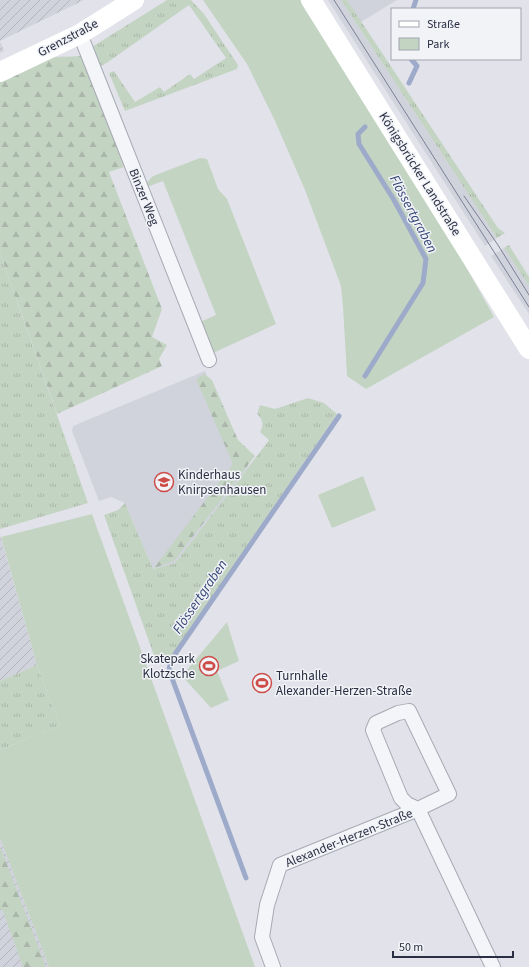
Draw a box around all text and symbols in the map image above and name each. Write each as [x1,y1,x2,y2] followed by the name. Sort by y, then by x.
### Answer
[391,8,521,60] legend
[35,15,101,61] street label: Grenzstraße
[427,16,460,33] text: Straße
[427,36,449,53] text: Park
[375,109,465,239] street label: Königsbrücker Landstraße
[124,166,164,229] street label: Binzer Weg
[384,172,442,256] water label: Flössertgraben
[178,466,266,499] place label: Kinderhaus Knirpsenhausen
[153,471,175,493] school or university icon: Kinderhaus Knirpsenhausen
[168,556,232,638] water label: Flössertgraben
[140,650,196,683] place label: Skatepark Klotzsche
[198,655,220,677] sports icon: Skatepark Klotzsche
[276,667,412,700] place label: Turnhalle Alexander-Herzen-Straße
[251,672,273,694] sports icon: Turnhalle Alexander-Herzen-Straße
[283,804,415,872] street label: Alexander-Herzen-Straße
[393,933,513,959] scale bar
[399,939,423,956] text: 50 m

